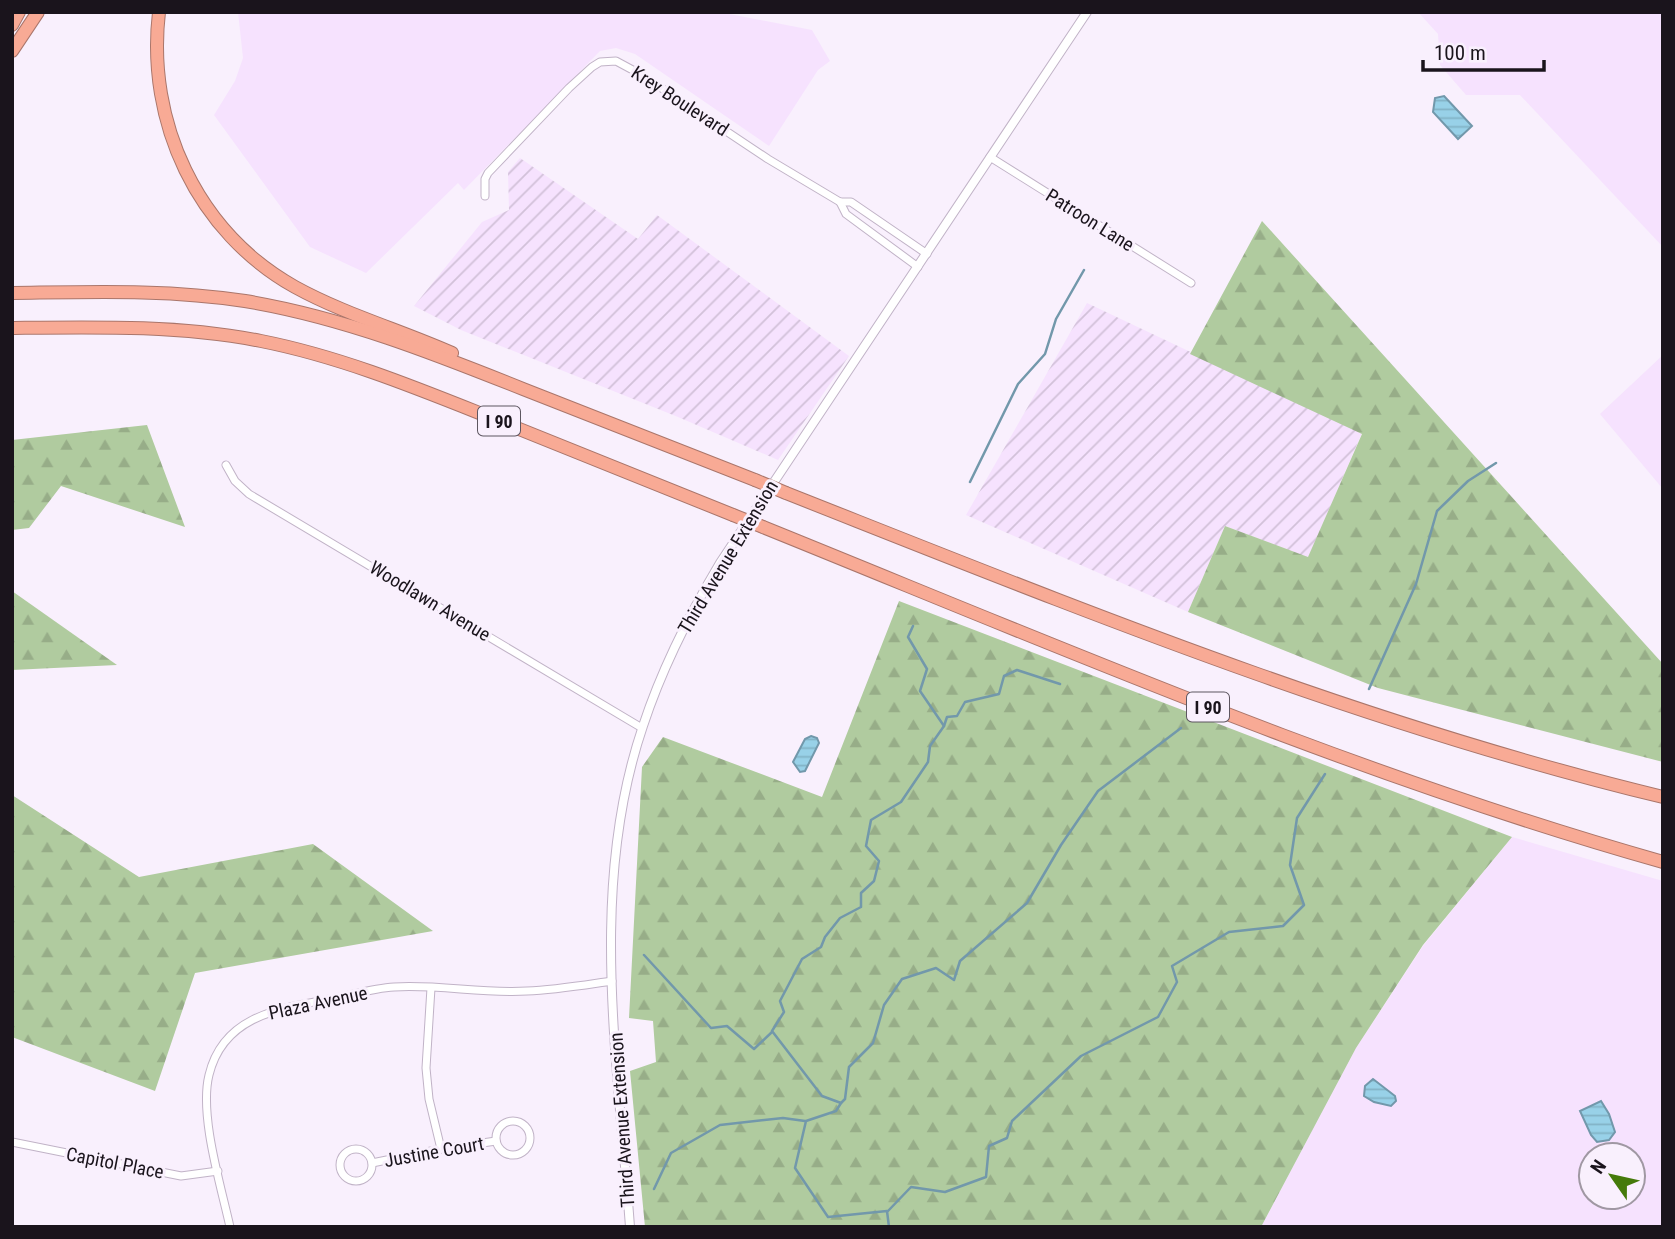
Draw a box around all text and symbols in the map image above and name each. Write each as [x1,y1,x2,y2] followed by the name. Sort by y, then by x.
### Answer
[1423,28,1544,72] scale bar
[1434,41,1486,65] text: 100 m
[627,61,733,141] street label: Krey Boulevard
[1042,184,1138,256] street label: Patroon Lane
[478,407,520,436] road number: I 90
[673,476,783,638] street label: Third Avenue Extension
[365,556,495,646] street label: Woodlawn Avenue
[1187,692,1229,722] road number: I 90
[266,981,370,1025] street label: Plaza Avenue
[604,1032,640,1208] street label: Third Avenue Extension
[382,1132,486,1172] street label: Justine Court
[1577,1141,1647,1211] north arrow
[64,1142,166,1184] street label: Capitol Place
[1586,1156,1611,1178] text: N

